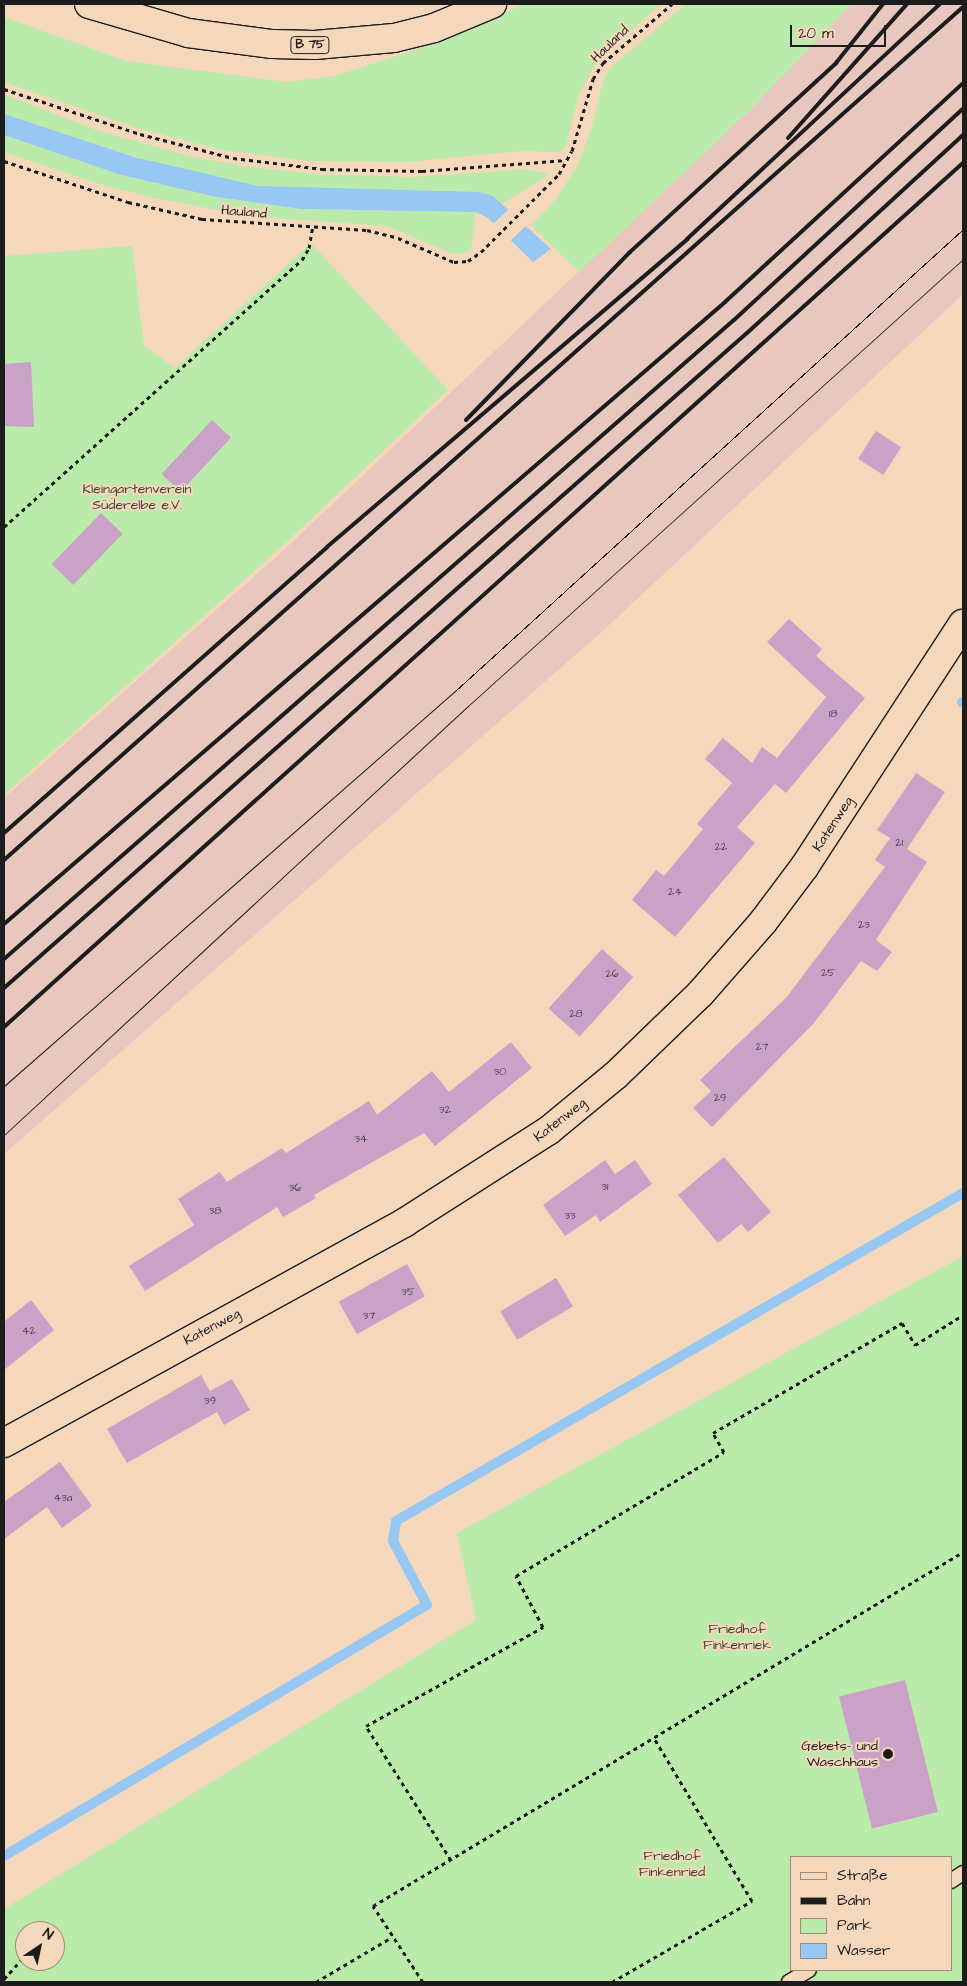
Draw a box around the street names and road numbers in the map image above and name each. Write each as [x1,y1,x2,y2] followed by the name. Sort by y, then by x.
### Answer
[588,22,632,66] street label: Hauland
[290,36,330,54] road number: B 75
[220,202,268,222] street label: Hauland
[809,793,857,855] street label: Katenweg
[530,1094,590,1146] street label: Katenweg
[181,1305,243,1349] street label: Katenweg

